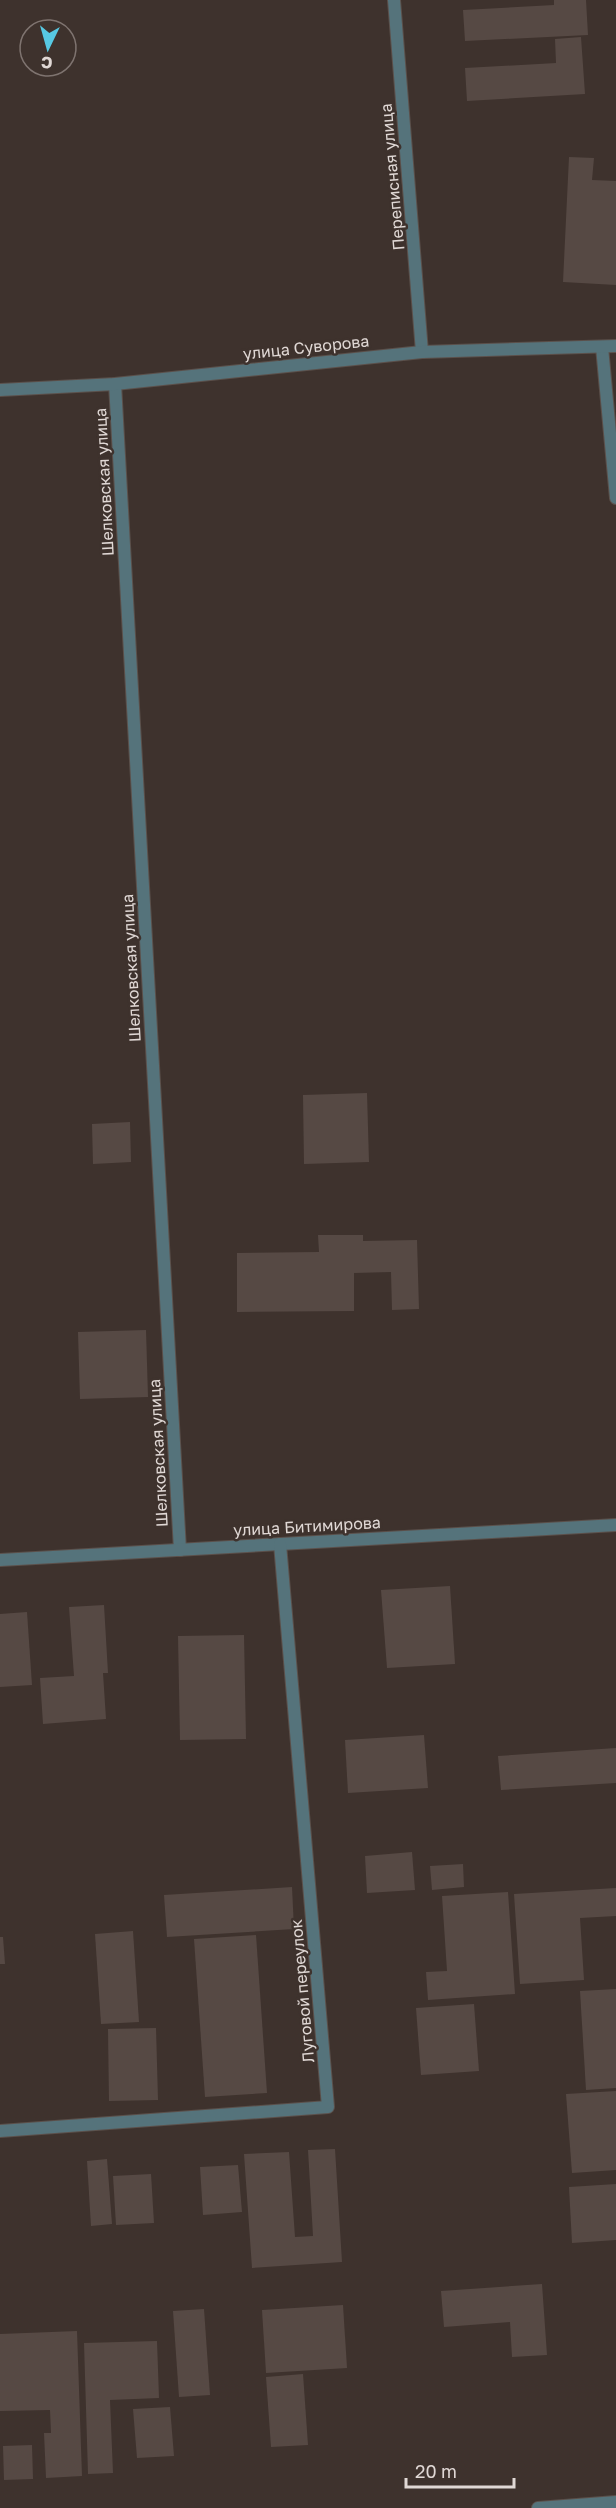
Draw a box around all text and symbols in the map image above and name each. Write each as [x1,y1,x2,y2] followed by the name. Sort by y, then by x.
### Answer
[18,18,78,78] north arrow
[40,52,53,73] text: С
[376,103,408,251] street label: Переписная улица
[242,330,370,364] street label: улица Суворова
[90,407,118,557] street label: Шелковская улица
[117,893,145,1043] street label: Шелковская улица
[144,1378,172,1528] street label: Шелковская улица
[233,1512,381,1540] street label: улица Битимирова
[286,1918,318,2064] street label: Луговой переулок
[406,2451,514,2489] scale bar
[415,2460,457,2482] text: 20 m

